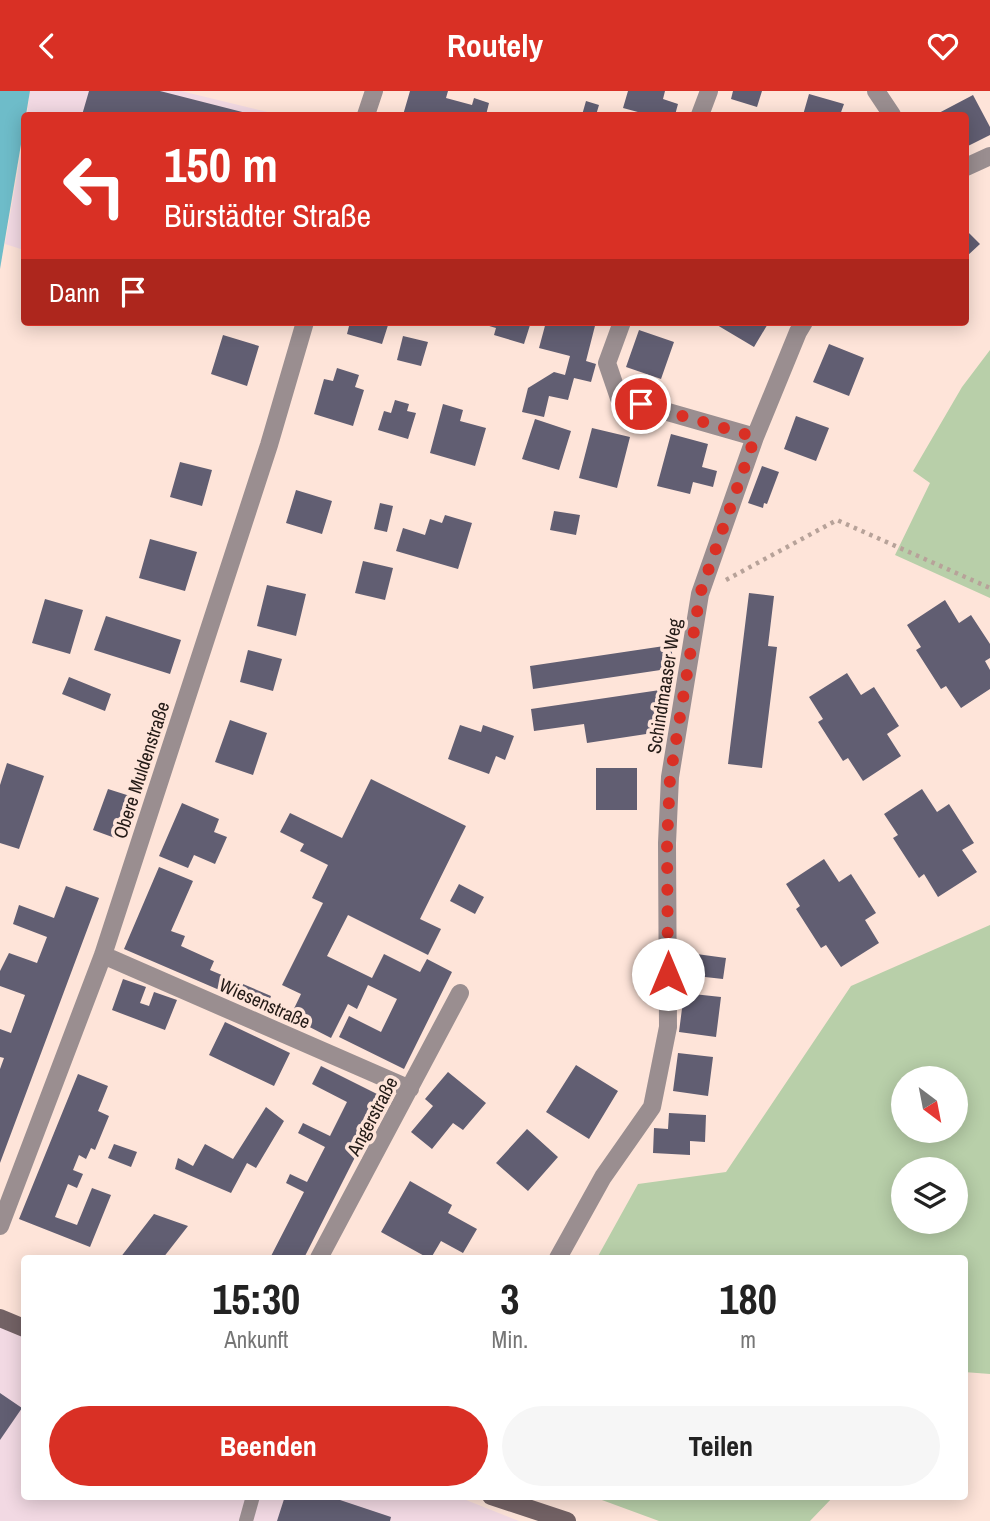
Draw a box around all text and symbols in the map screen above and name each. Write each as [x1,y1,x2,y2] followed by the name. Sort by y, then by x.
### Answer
[447,24,543,67] text: Routely
[28,27,66,65] icon: back
[924,27,962,65] icon: heart
[164,131,278,197] text: 150 m
[49,140,140,231] icon: left
[164,194,371,237] text: Bürstädter Straße
[114,273,152,311] icon: arrive
[49,275,100,310] text: Dann
[611,374,671,434] pin
[622,385,660,423] icon: arrive
[640,616,688,755] street label: Schindmaaser Weg
[107,698,175,842] street label: Obere Muldenstraße
[631,937,705,1011] position arrow
[215,971,315,1035] street label: Wiesenstraße
[891,1066,968,1143] north arrow
[891,1066,968,1234] map controls
[340,1072,404,1161] street label: Angerstraße
[891,1157,968,1234] button: layers
[212,1271,300,1327] text: 15:30
[500,1271,519,1327] text: 3
[719,1271,777,1327] text: 180
[224,1324,288,1355] text: Ankunft
[491,1324,528,1355] text: Min.
[740,1324,756,1355] text: m
[49,1406,488,1486] button: Beenden
[502,1406,940,1486] button: Teilen

